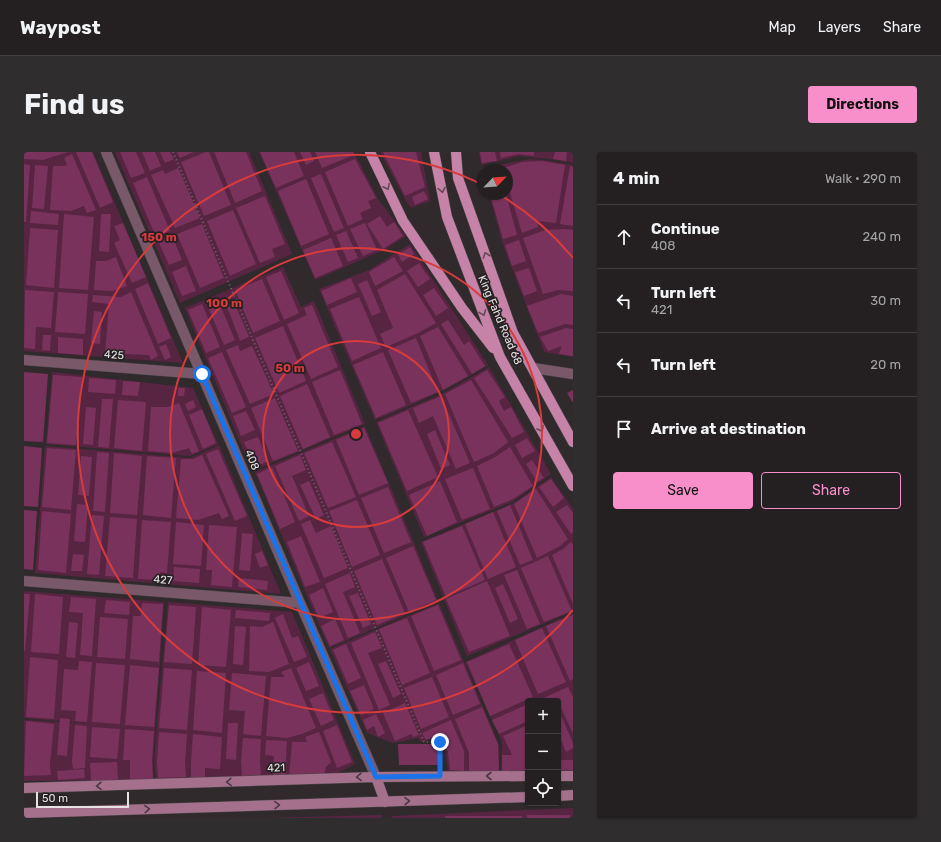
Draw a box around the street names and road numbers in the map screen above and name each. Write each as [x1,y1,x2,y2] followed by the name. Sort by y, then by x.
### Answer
[475,273,525,367] street label: King Fahd Road 68
[104,348,125,362] street label: 425
[242,448,262,472] street label: 408
[153,573,173,587] street label: 427
[267,761,285,775] street label: 421

